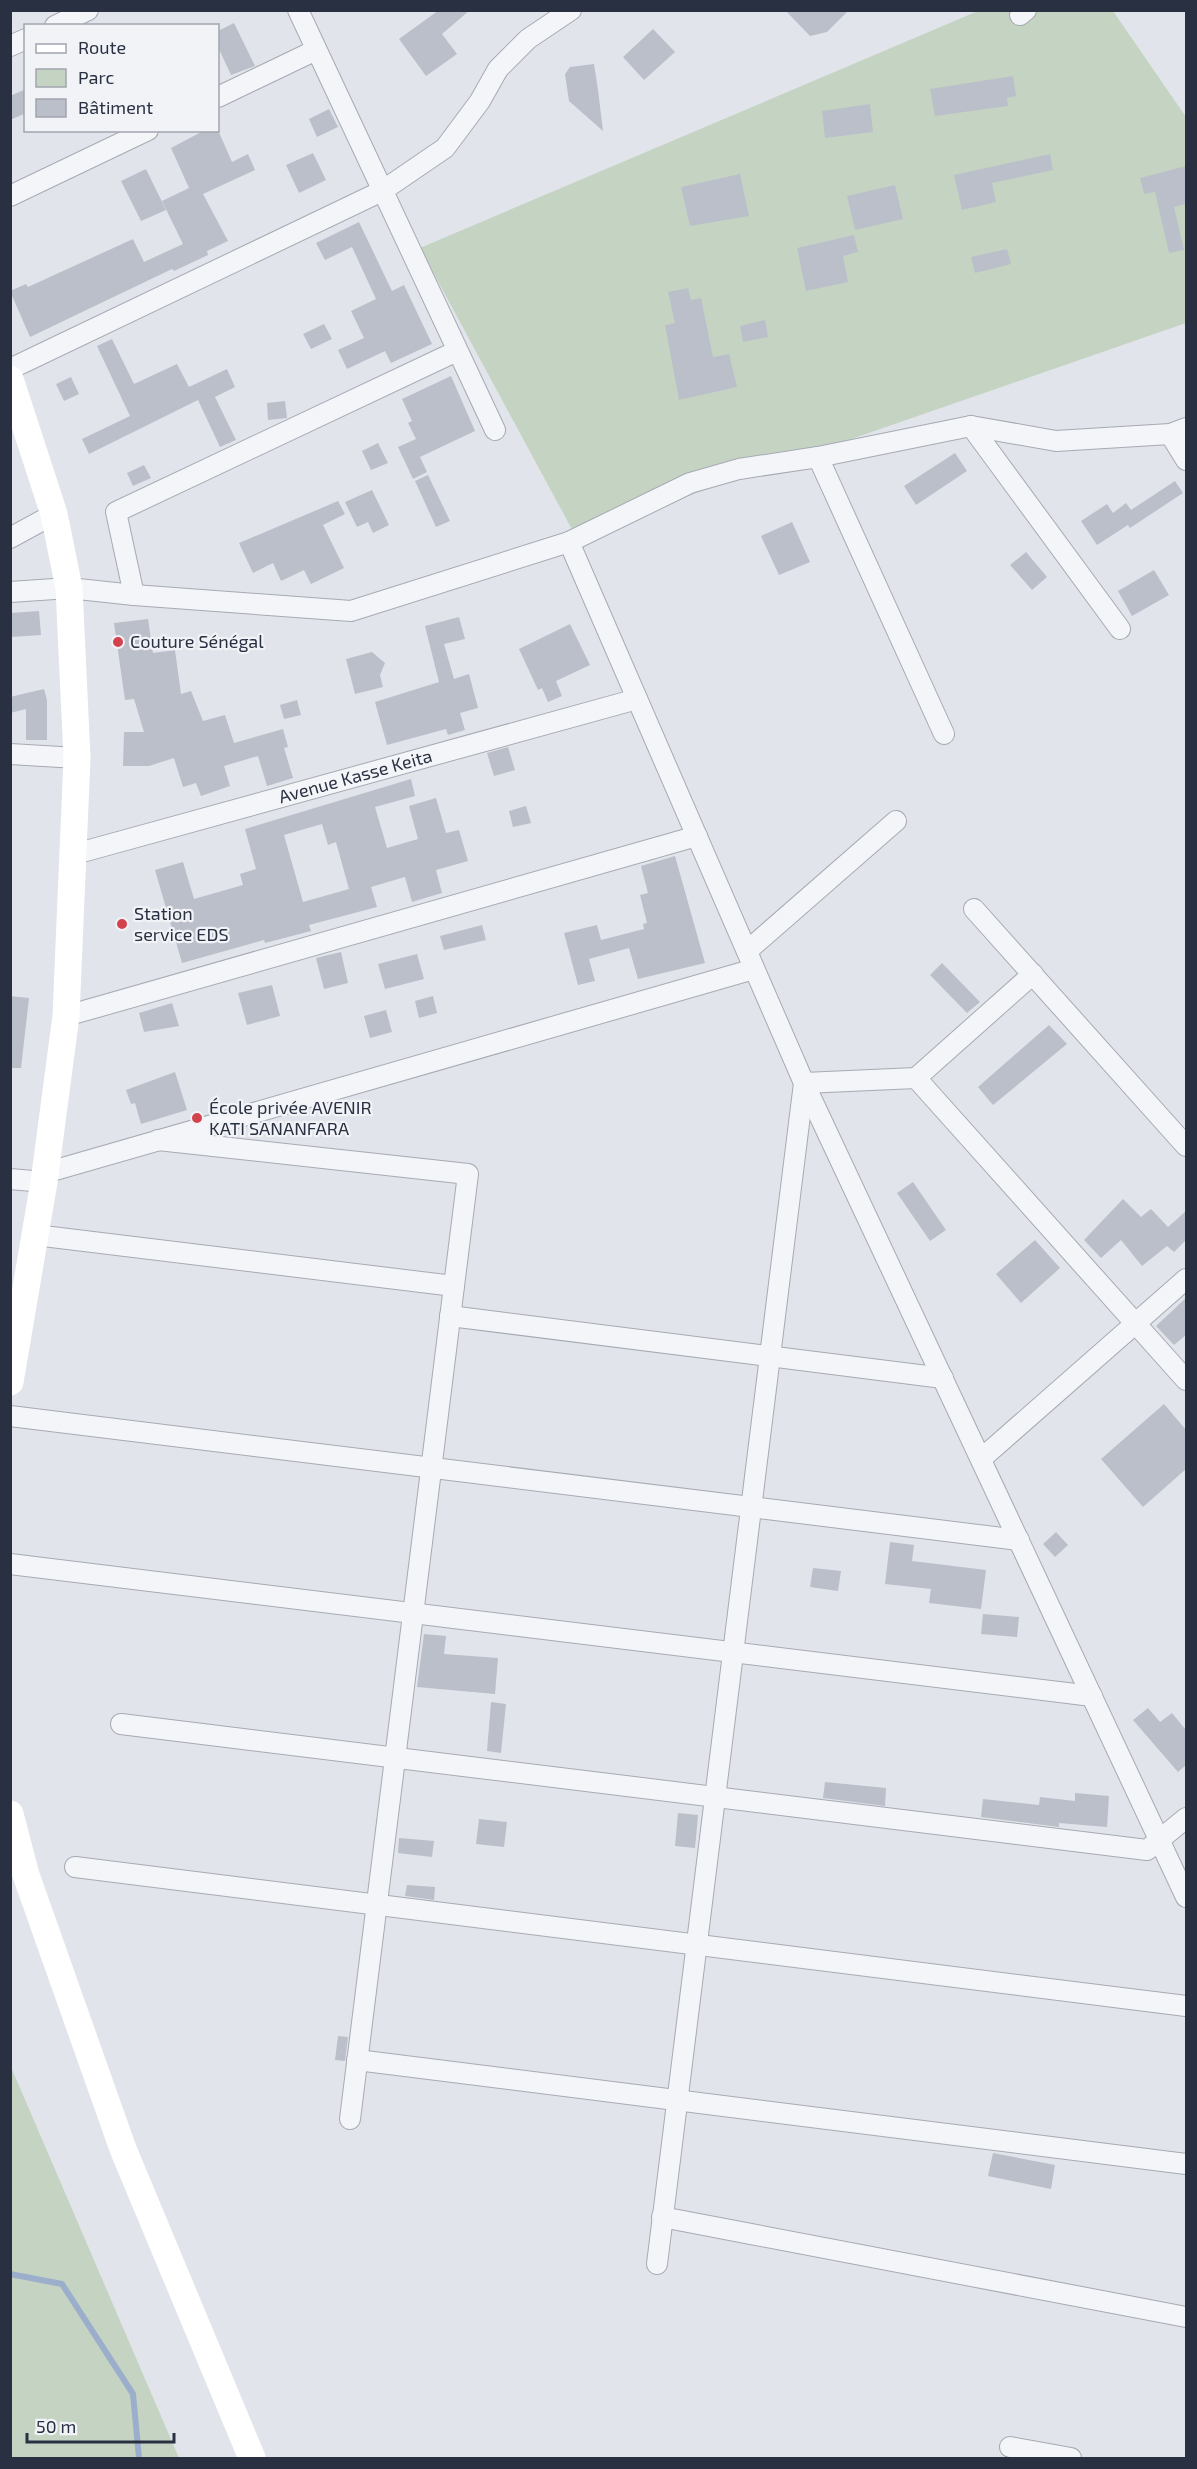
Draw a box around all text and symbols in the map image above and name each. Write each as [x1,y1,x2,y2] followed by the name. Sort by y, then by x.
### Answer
[24,24,219,132] legend
[78,36,126,58] text: Route
[78,66,114,88] text: Parc
[78,96,153,118] text: Bâtiment
[130,630,264,652] place label: Couture Sénégal
[111,635,125,649] marker: Couture Sénégal
[276,744,434,807] street label: Avenue Kasse Keita
[134,902,229,945] place label: Station service EDS
[115,917,129,931] marker: Station service EDS
[209,1096,372,1139] place label: École privée AVENIR KATI SANANFARA
[190,1111,204,1125] marker: École privée AVENIR KATI SANANFARA
[27,2406,174,2444] scale bar
[36,2415,76,2437] text: 50 m

